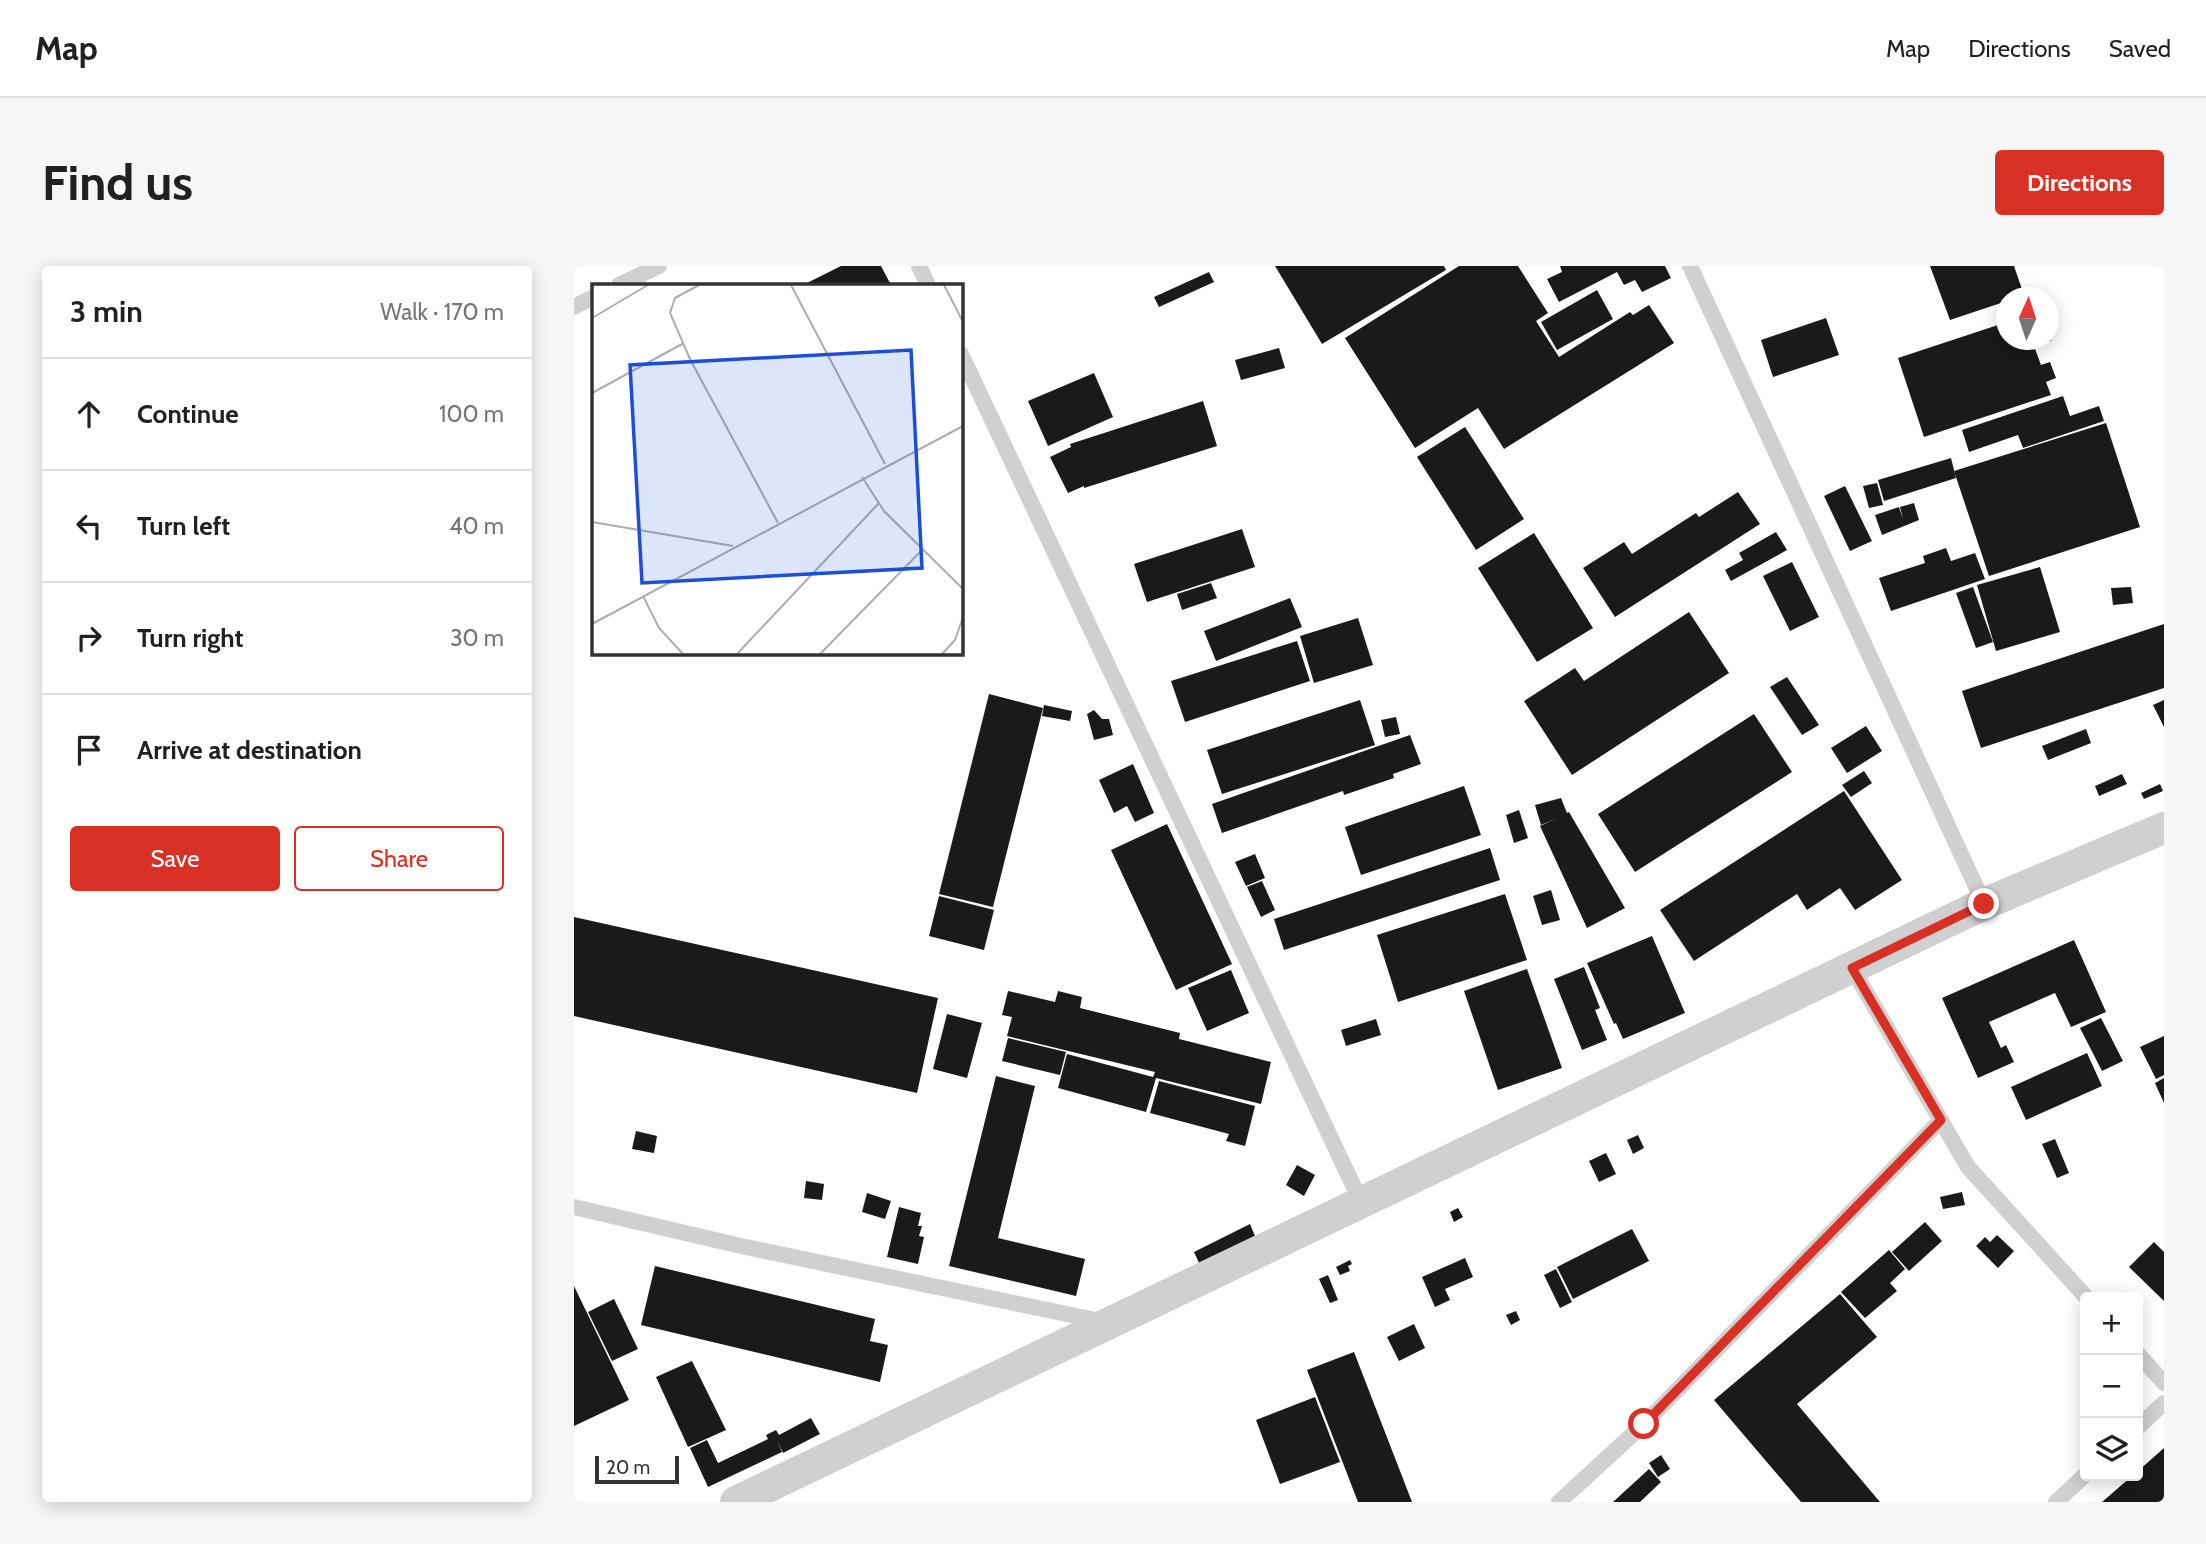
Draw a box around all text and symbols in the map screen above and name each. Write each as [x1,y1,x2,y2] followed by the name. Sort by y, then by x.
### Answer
[35,28,98,68] text: Map
[1886,34,1930,63] text: Map
[1968,34,2071,63] text: Directions
[2109,34,2171,63] text: Saved
[1995,150,2164,215] button: Directions
[42,153,193,212] text: Find us
[592,284,962,654] inset map
[1996,287,2059,350] north arrow
[70,293,143,330] text: 3 min
[380,298,504,326] text: Walk · 170 m
[70,395,108,433] icon: ahead
[137,398,239,430] text: Continue
[439,400,504,428] text: 100 m
[70,507,108,545] icon: left
[137,510,230,542] text: Turn left
[449,512,504,540] text: 40 m
[70,619,108,657] icon: right
[137,622,243,654] text: Turn right
[450,624,504,652] text: 30 m
[70,731,108,769] icon: arrive
[137,734,362,766] text: Arrive at destination
[70,826,280,891] button: Save
[294,826,504,891] button: Share
[1968,888,1999,919] route end
[2080,1292,2143,1481] map controls
[2080,1292,2143,1355] button: +
[2080,1355,2143,1418] button: −
[1628,1408,1659,1439] route start
[2080,1418,2143,1481] button: layers
[595,1453,679,1485] scale bar
[606,1456,650,1479] text: 20 m

